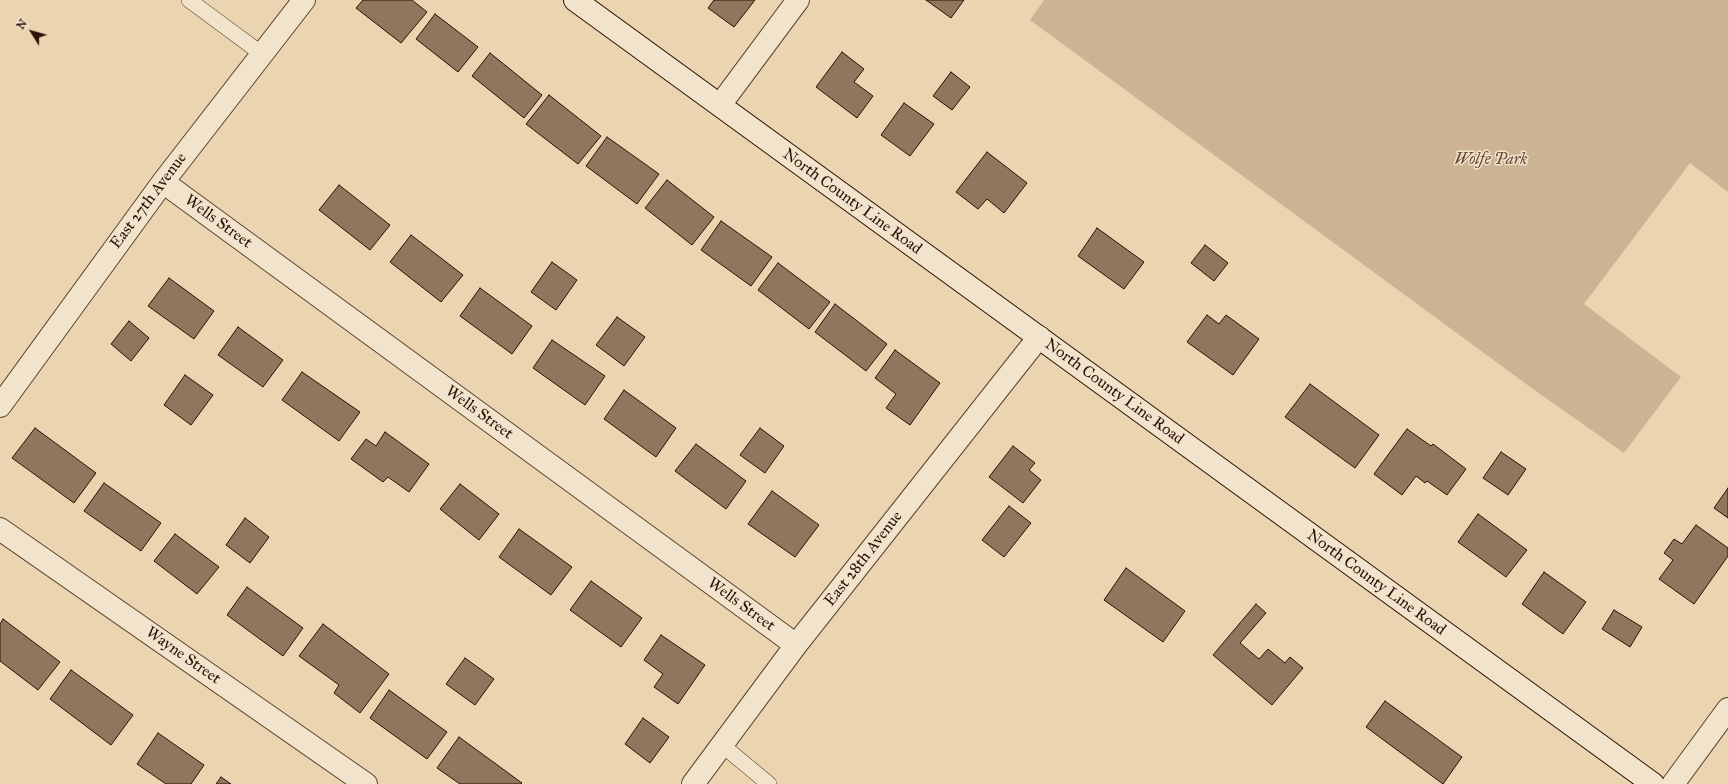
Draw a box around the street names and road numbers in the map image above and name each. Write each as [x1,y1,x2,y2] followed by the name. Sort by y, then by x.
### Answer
[779,145,925,259] street label: North County Line Road
[107,149,191,253] street label: East 27th Avenue
[180,191,256,253] street label: Wells Street
[1041,335,1187,449] street label: North County Line Road
[441,382,517,444] street label: Wells Street
[821,508,907,610] street label: East 28th Avenue
[1303,526,1449,640] street label: North County Line Road
[703,574,779,636] street label: Wells Street
[142,623,224,689] street label: Wayne Street

